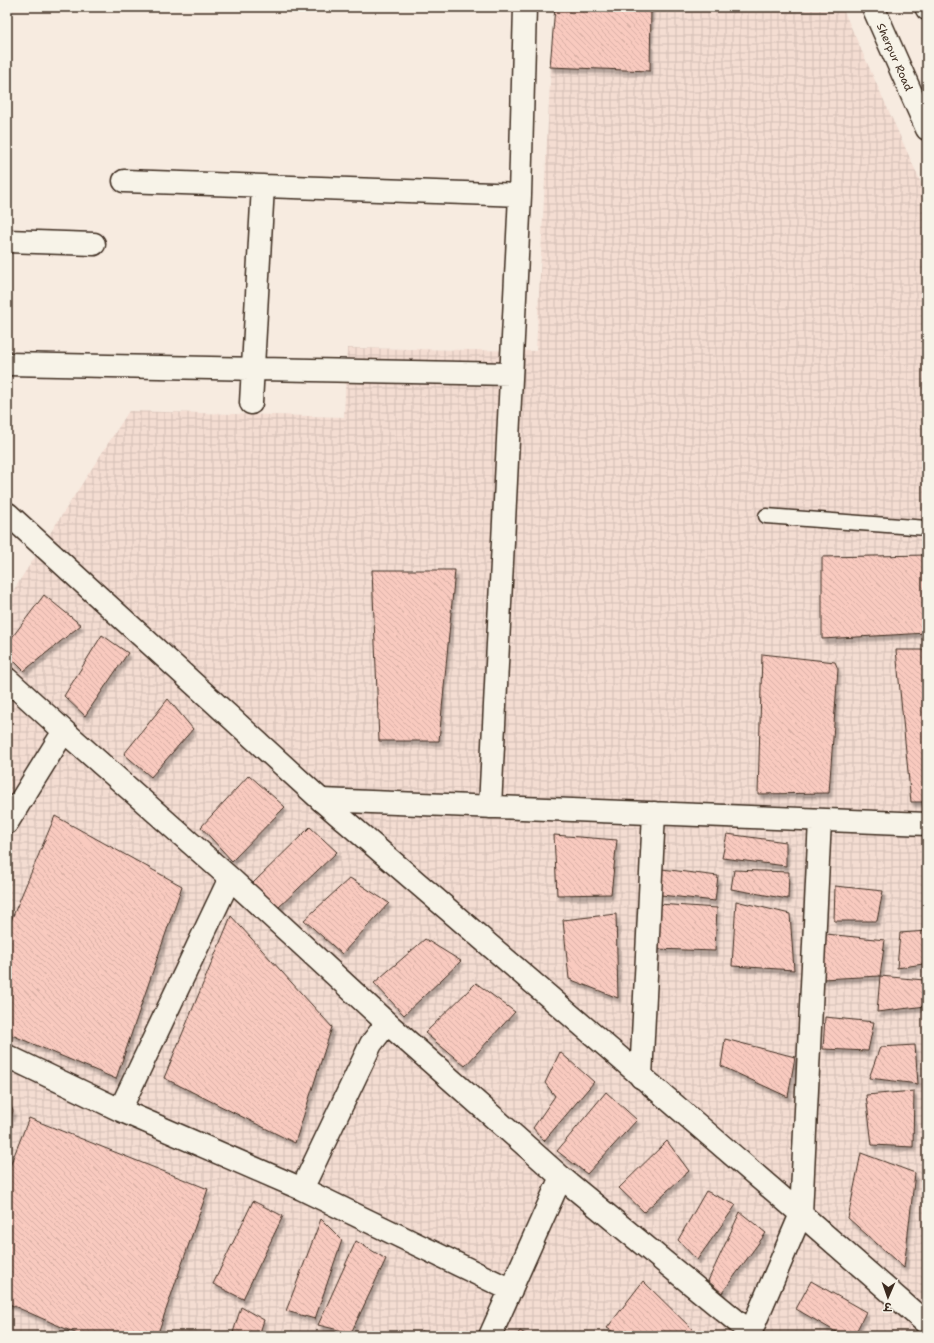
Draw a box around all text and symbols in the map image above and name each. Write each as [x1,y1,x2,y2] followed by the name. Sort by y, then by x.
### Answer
[873,21,916,94] street label: Sherpur Road
[868,1277,908,1317] north arrow
[882,1299,893,1314] text: उ

